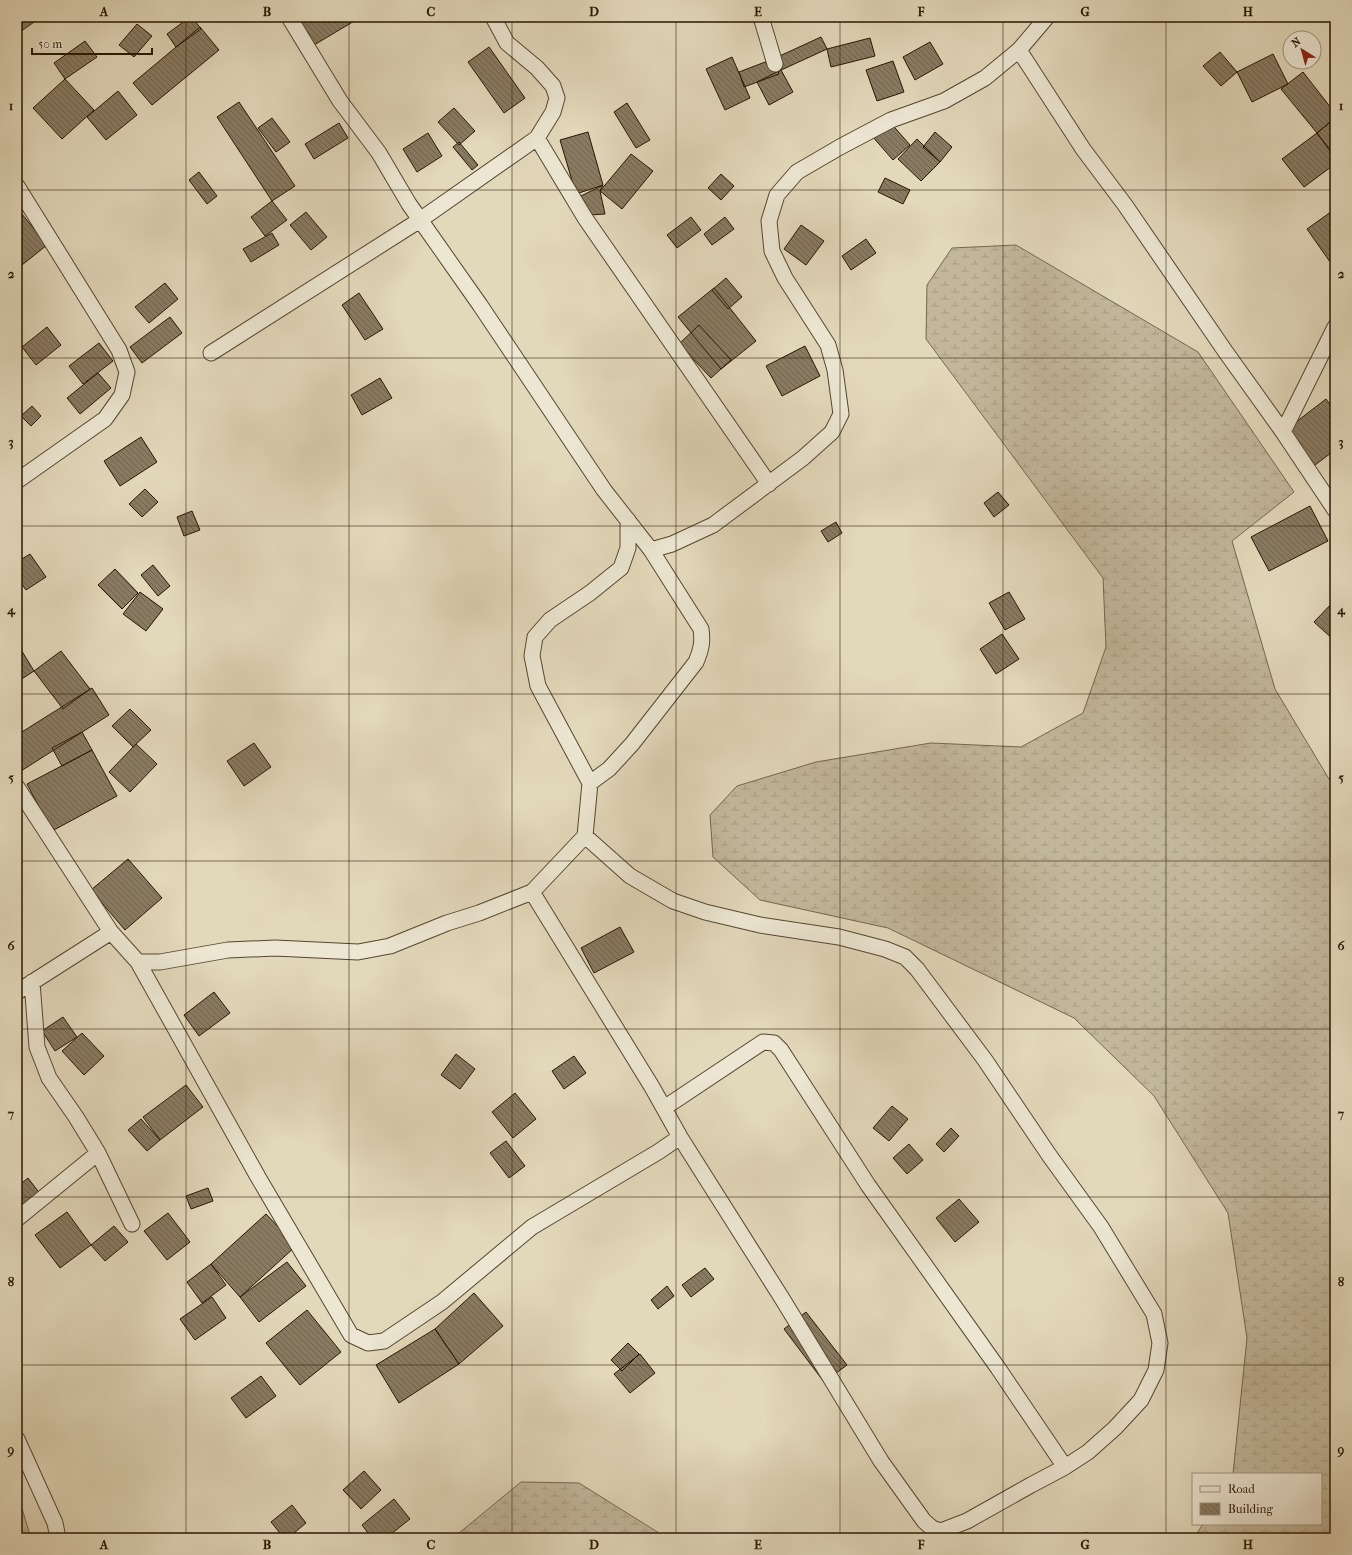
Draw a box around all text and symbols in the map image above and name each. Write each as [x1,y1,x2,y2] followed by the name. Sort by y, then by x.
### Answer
[99,4,109,19] text: A
[263,4,272,19] text: B
[427,4,436,19] text: C
[589,4,599,19] text: D
[754,4,762,19] text: E
[917,4,925,19] text: F
[1080,4,1090,19] text: G
[1243,4,1254,19] text: H
[32,30,152,56] scale bar
[1282,30,1322,70] north arrow
[1289,34,1304,50] text: N
[38,37,62,51] text: 50 m
[9,98,14,113] text: 1
[1339,98,1344,113] text: 1
[8,266,15,281] text: 2
[1338,266,1345,281] text: 2
[8,434,14,450] text: 3
[1338,434,1344,450] text: 3
[6,602,16,618] text: 4
[1336,602,1346,618] text: 4
[8,770,14,785] text: 5
[1338,770,1344,785] text: 5
[7,938,15,953] text: 6
[1337,938,1345,953] text: 6
[7,1106,15,1121] text: 7
[1337,1106,1345,1121] text: 7
[8,1274,15,1289] text: 8
[1338,1274,1345,1289] text: 8
[7,1442,15,1458] text: 9
[1337,1442,1345,1458] text: 9
[1192,1473,1322,1525] legend
[1228,1482,1255,1496] text: Road
[1228,1502,1273,1516] text: Building
[99,1537,109,1552] text: A
[263,1537,272,1552] text: B
[427,1537,436,1552] text: C
[589,1537,599,1552] text: D
[754,1537,762,1552] text: E
[917,1537,925,1552] text: F
[1080,1537,1090,1552] text: G
[1243,1537,1254,1552] text: H

